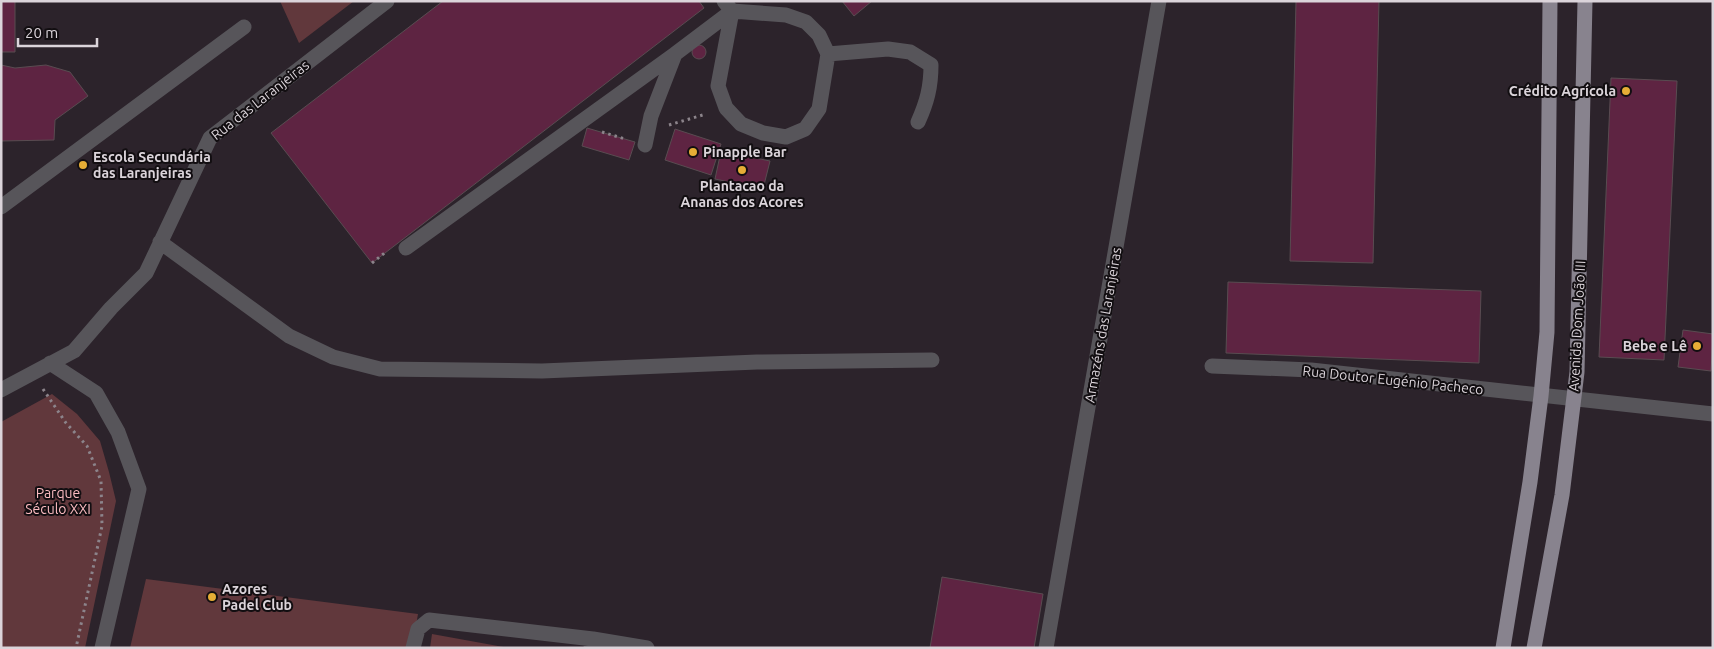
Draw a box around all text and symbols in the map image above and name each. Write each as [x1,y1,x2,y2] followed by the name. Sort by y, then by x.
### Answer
[18,15,96,47] scale bar
[25,24,58,41] text: 20 m
[208,57,312,143] street label: Rua das Laranjeiras
[1509,83,1616,99] place label: Crédito Agrícola
[1620,85,1632,97] marker: Crédito Agrícola
[703,144,787,160] place label: Pinapple Bar
[687,146,699,158] marker: Pinapple Bar
[93,149,211,181] place label: Escola Secundária das Laranjeiras
[77,159,89,171] marker: Escola Secundária das Laranjeiras
[736,164,748,176] marker: Plantacao da Ananas dos Acores
[680,178,804,210] place label: Plantacao da Ananas dos Acores
[1081,246,1125,404] street label: Armazéns das Laranjeiras
[1566,260,1588,392] street label: Avenida Dom João III
[1623,338,1687,354] place label: Bebe e Lê
[1691,340,1703,352] marker: Bebe e Lê
[1302,363,1484,397] street label: Rua Doutor Eugénio Pacheco
[25,485,91,517] park label: Parque Século XXI
[222,581,292,613] place label: Azores Padel Club
[206,591,218,603] marker: Azores Padel Club

